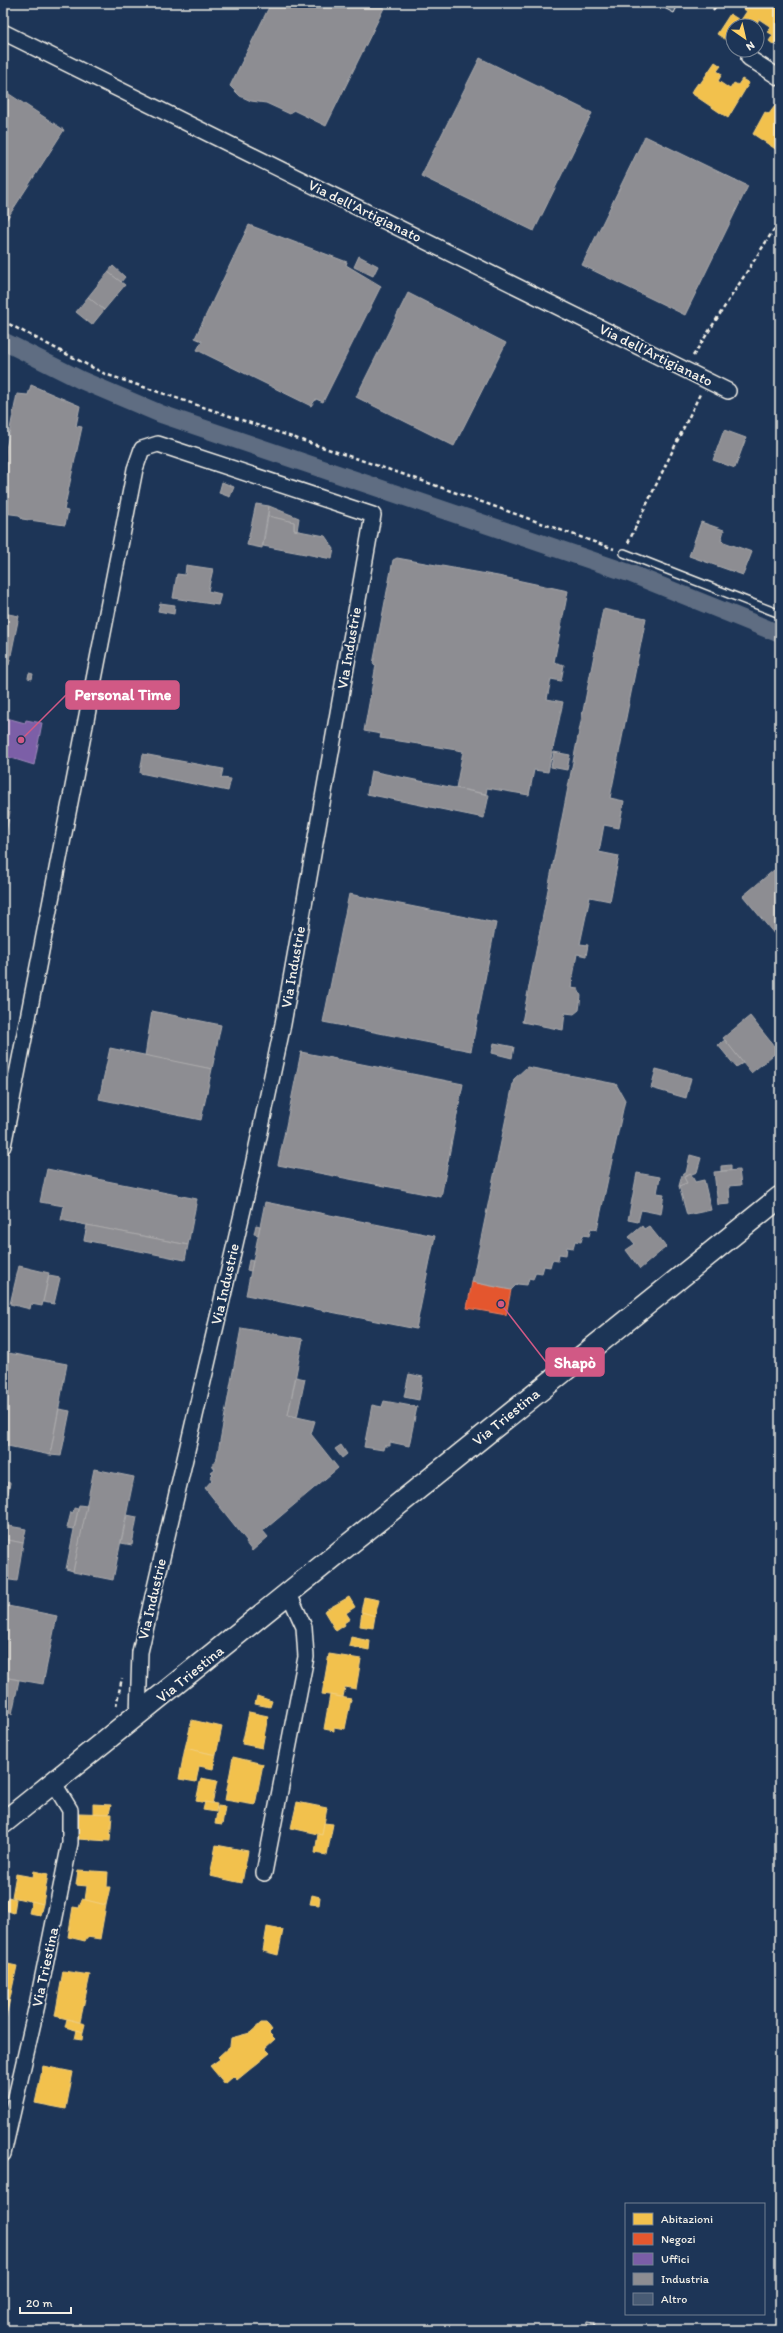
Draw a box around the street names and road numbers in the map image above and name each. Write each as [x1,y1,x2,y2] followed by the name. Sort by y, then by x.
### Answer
[305,176,425,246] street label: Via dell'Artigianato
[596,320,716,390] street label: Via dell'Artigianato
[333,606,365,690] street label: Via Industrie
[277,925,309,1009] street label: Via Industrie
[207,1242,243,1326] street label: Via Industrie
[469,1384,543,1450] street label: Via Triestina
[134,1557,170,1641] street label: Via Industrie
[153,1641,227,1707] street label: Via Triestina
[28,1925,62,2009] street label: Via Triestina

